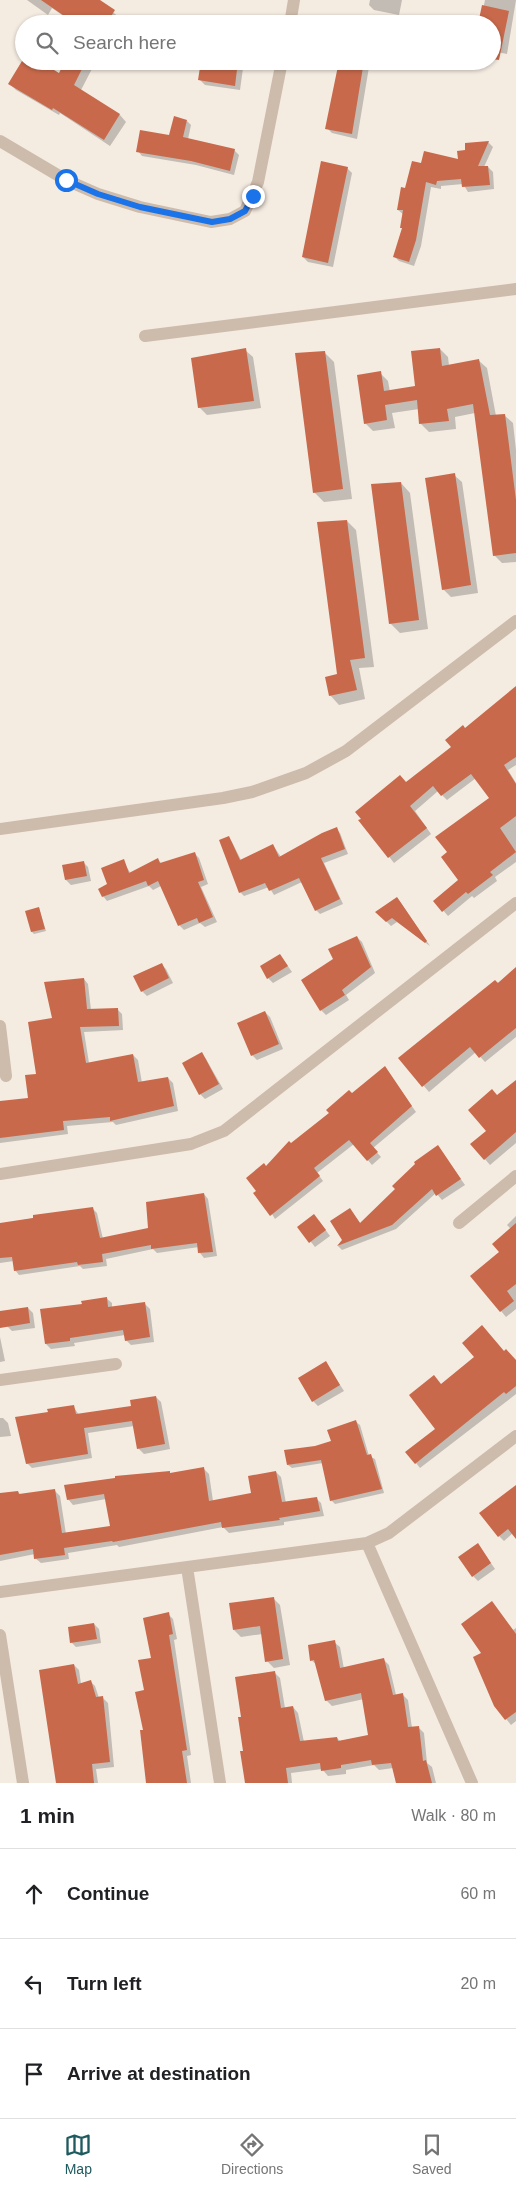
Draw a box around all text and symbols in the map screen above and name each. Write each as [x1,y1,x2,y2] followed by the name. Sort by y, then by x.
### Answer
[15,15,501,70] search box
[33,29,61,57] icon: search
[73,32,177,53] text: Search here
[55,169,78,192] route start
[242,185,265,208] route end
[20,1804,75,1827] text: 1 min
[411,1807,496,1824] text: Walk · 80 m
[20,1880,48,1908] icon: ahead
[67,1883,149,1904] text: Continue
[460,1885,496,1902] text: 60 m
[20,1970,48,1998] icon: left
[67,1973,142,1994] text: Turn left
[460,1975,496,1992] text: 20 m
[20,2060,48,2088] icon: arrive
[67,2063,251,2084] text: Arrive at destination
[64,2131,92,2177] tab: Map
[221,2131,283,2177] tab: Directions
[412,2131,452,2177] tab: Saved

